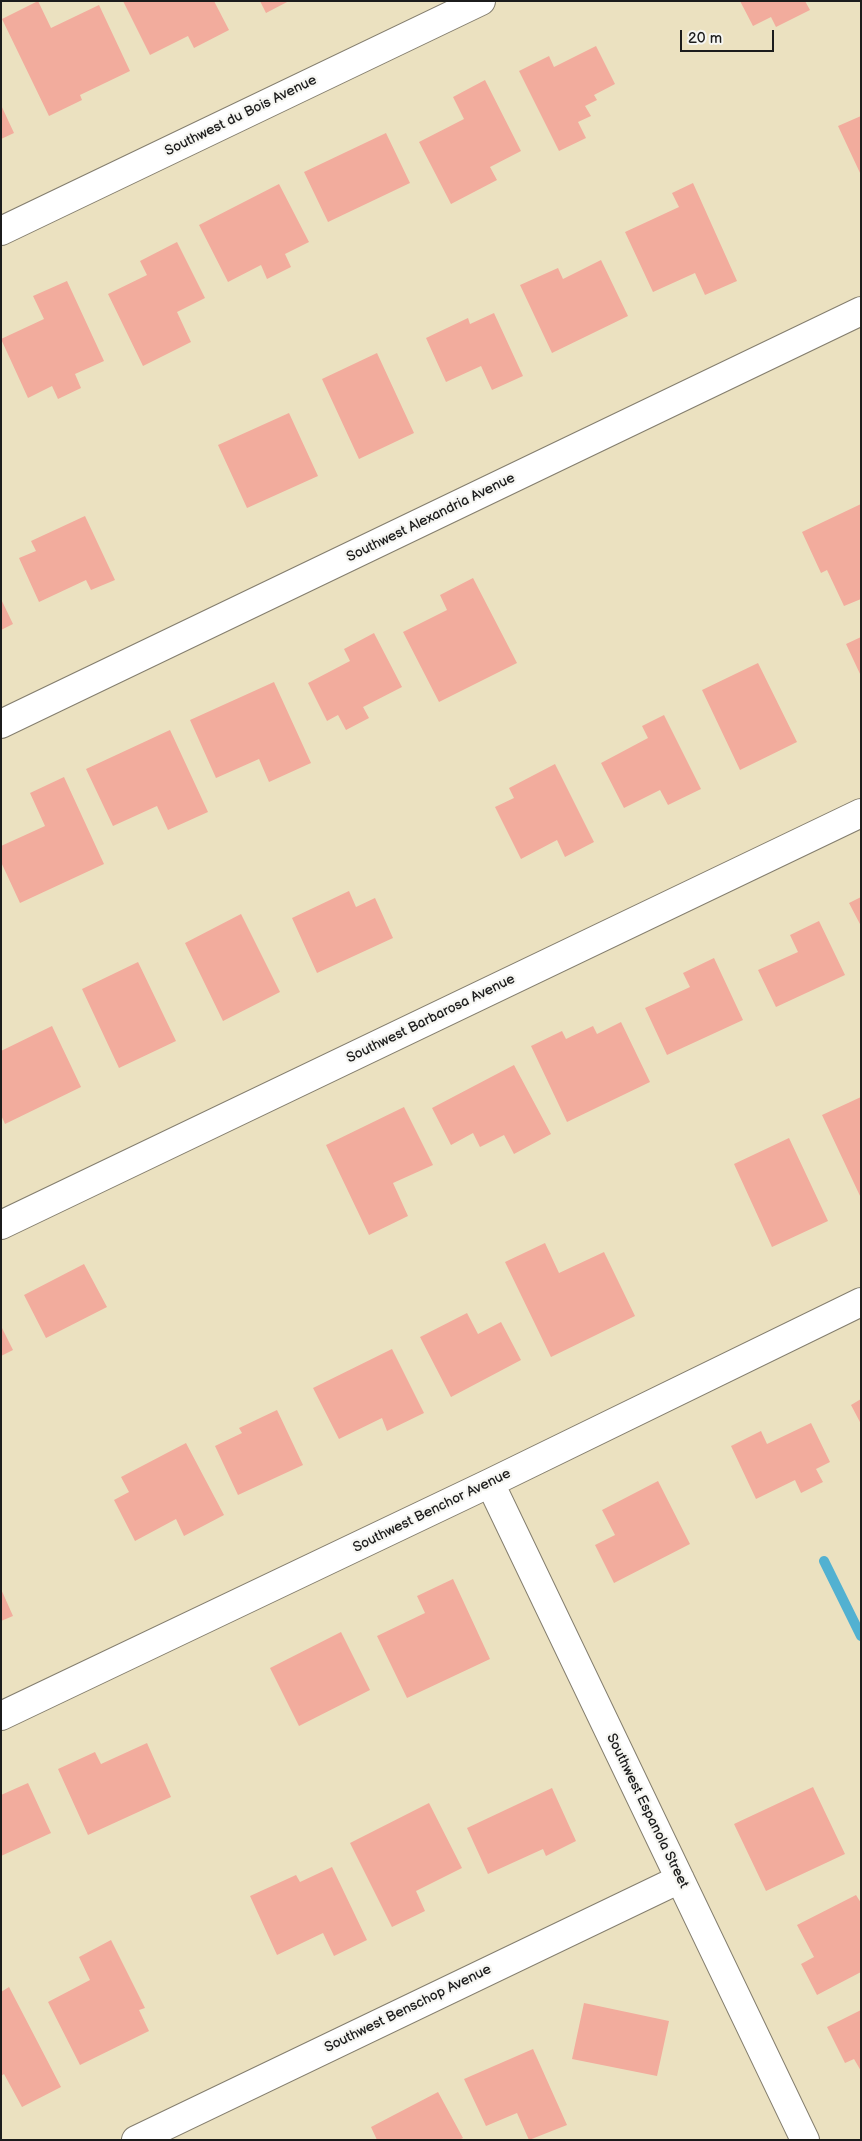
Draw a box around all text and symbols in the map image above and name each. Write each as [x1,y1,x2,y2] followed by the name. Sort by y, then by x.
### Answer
[682,20,776,52] scale bar
[688,29,722,48] text: 20 m
[162,72,320,160] street label: Southwest du Bois Avenue
[344,470,518,566] street label: Southwest Alexandria Avenue
[344,971,518,1067] street label: Southwest Barbarosa Avenue
[350,1465,514,1557] street label: Southwest Benchor Avenue
[602,1731,692,1891] street label: Southwest Espanola Street
[322,1961,494,2057] street label: Southwest Benschop Avenue

